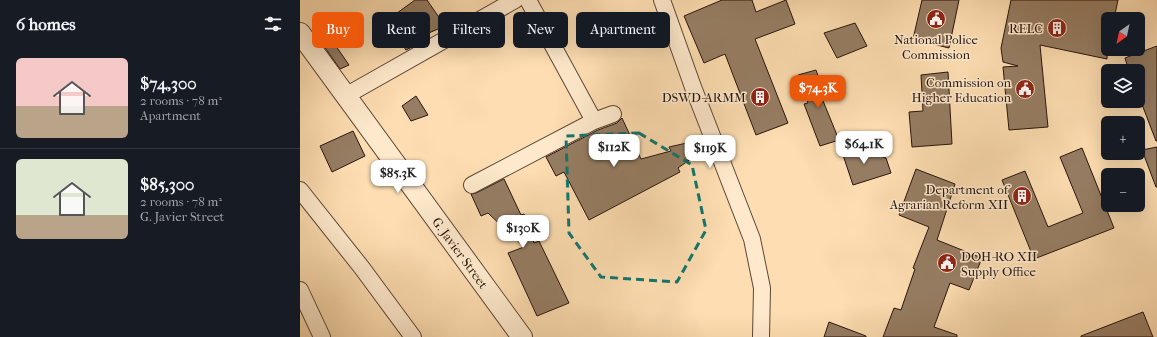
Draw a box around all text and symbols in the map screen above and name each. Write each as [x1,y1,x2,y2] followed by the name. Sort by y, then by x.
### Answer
[925,8,947,30] public building icon: National Police Commission
[312,12,364,48] chip: Buy
[372,12,430,48] chip: Rent
[438,12,505,48] chip: Filters
[513,12,568,48] chip: New
[576,12,670,48] chip: Apartment
[1101,12,1145,56] north arrow
[1101,12,1145,212] map controls
[262,13,284,35] icon: filters
[16,14,76,34] text: 6 homes
[1046,17,1068,39] building icon: RELC
[1009,21,1043,36] place label: RELC
[894,32,979,62] place label: National Police Commission
[1101,64,1145,108] button: layers
[140,73,197,93] text: $74,300
[48,74,96,122] icon: home
[785,75,851,109] pin: $74.3K
[912,75,1011,105] place label: Commission on Higher Education
[1014,78,1036,100] public building icon: Commission on Higher Education
[799,80,837,95] text: $74.3K
[749,86,771,108] building icon: DSWD-ARMM
[662,90,746,105] place label: DSWD-ARMM
[140,93,222,108] text: 2 rooms · 78 m²
[140,108,201,123] text: Apartment
[1101,116,1145,160] button: +
[831,131,897,165] pin: $64.1K
[586,134,642,168] pin: $112K
[682,135,738,169] pin: $119K
[845,136,883,151] text: $64.1K
[598,139,630,154] text: $112K
[694,140,726,155] text: $119K
[365,160,431,194] pin: $85.3K
[380,165,416,180] text: $85.3K
[1101,168,1145,212] button: −
[140,174,194,194] text: $85,300
[48,175,96,223] icon: home
[889,182,1011,212] place label: Department of Agrarian Reform XII
[1011,185,1033,207] building icon: Department of Agrarian Reform XII
[140,194,222,209] text: 2 rooms · 78 m²
[140,209,224,224] text: G. Javier Street
[429,214,491,292] street label: G. Javier Street
[495,215,551,249] pin: $130K
[506,220,540,235] text: $130K
[961,249,1037,279] place label: DOH-RO XII Supply Office
[936,252,958,274] public building icon: DOH-RO XII Supply Office

